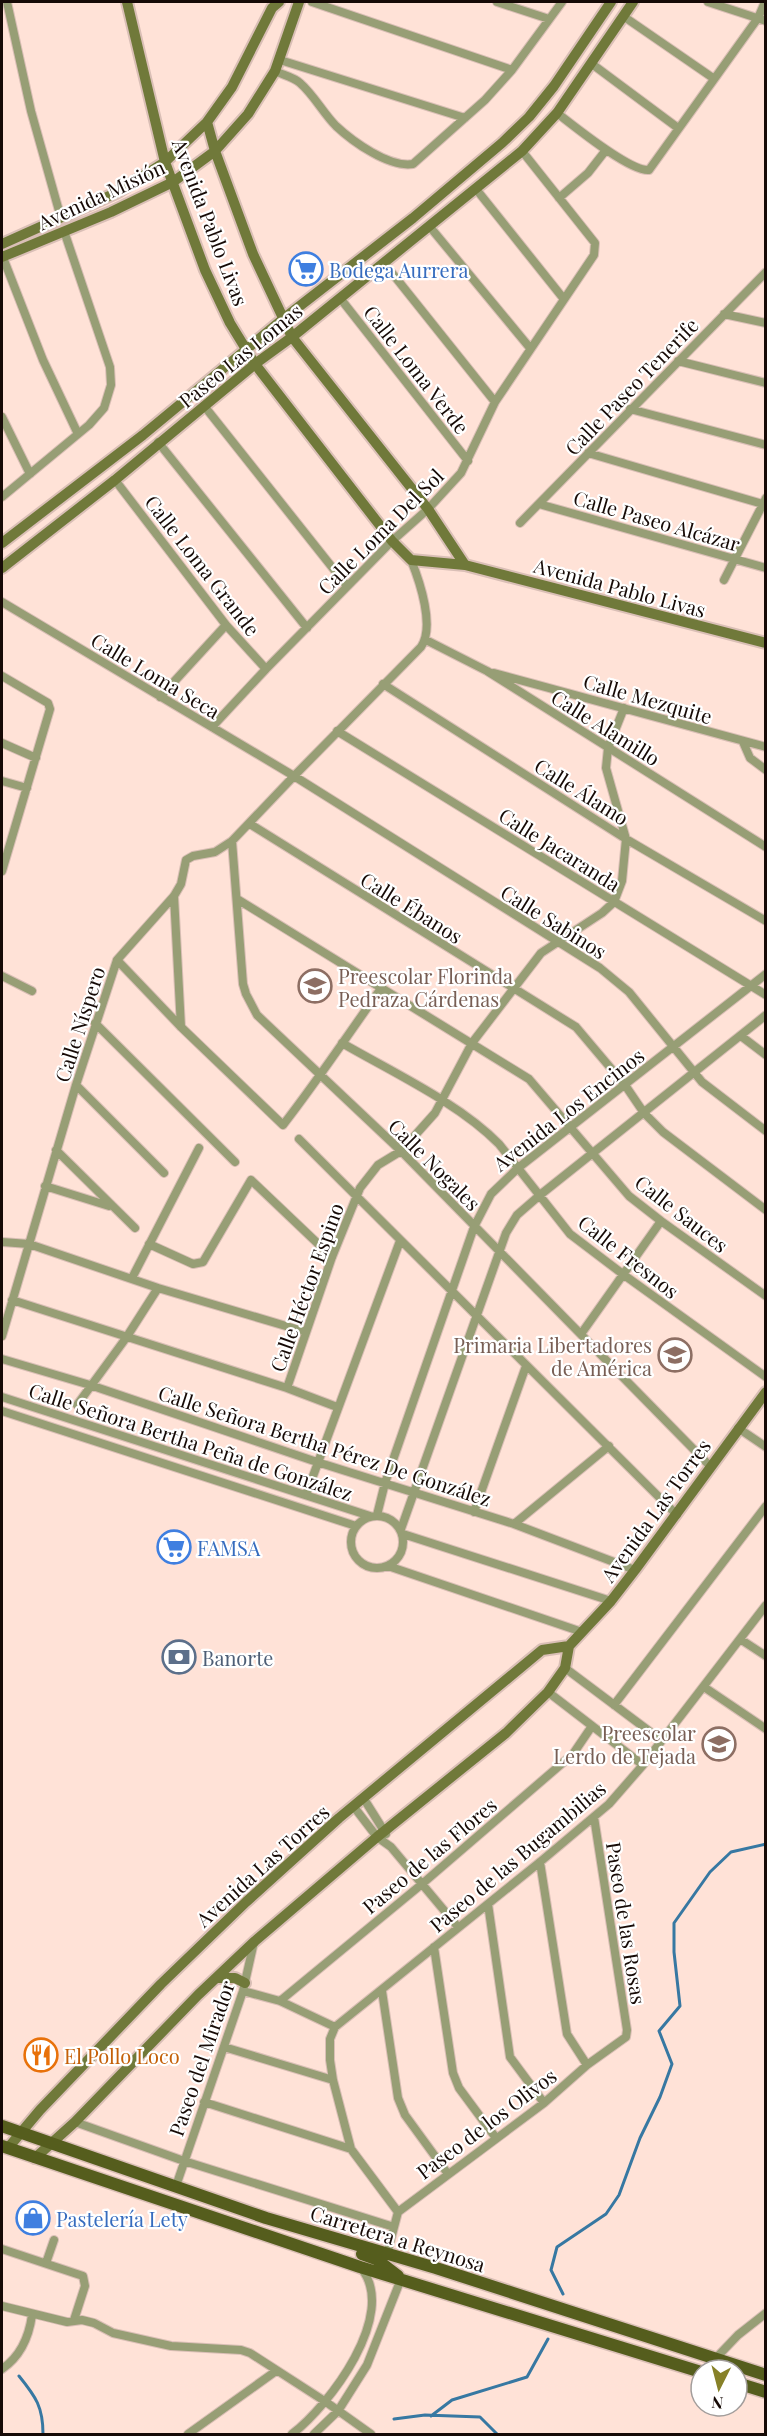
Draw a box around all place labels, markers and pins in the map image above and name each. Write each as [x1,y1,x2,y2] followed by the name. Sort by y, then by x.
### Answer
[288,251,324,287] supermarket icon: Bodega Aurrera
[329,256,469,283] place label: Bodega Aurrera
[338,962,513,1012] place label: Preescolar Florinda Pedraza Cárdenas
[297,968,333,1004] school or university icon: Preescolar Florinda Pedraza Cárdenas
[453,1331,652,1381] place label: Primaria Libertadores de América
[657,1337,693,1373] school or university icon: Primaria Libertadores de América
[156,1529,192,1565] supermarket icon: FAMSA
[197,1534,261,1561] place label: FAMSA
[161,1639,197,1675] bank icon: Banorte
[202,1644,273,1671] place label: Banorte
[553,1719,696,1769] place label: Preescolar Lerdo de Tejada
[701,1726,737,1762] school or university icon: Preescolar Lerdo de Tejada
[23,2037,59,2073] restaurant icon: El Pollo Loco
[64,2042,180,2069] place label: El Pollo Loco
[15,2200,51,2236] shop icon: Pastelería Lety
[56,2205,188,2232] place label: Pastelería Lety

